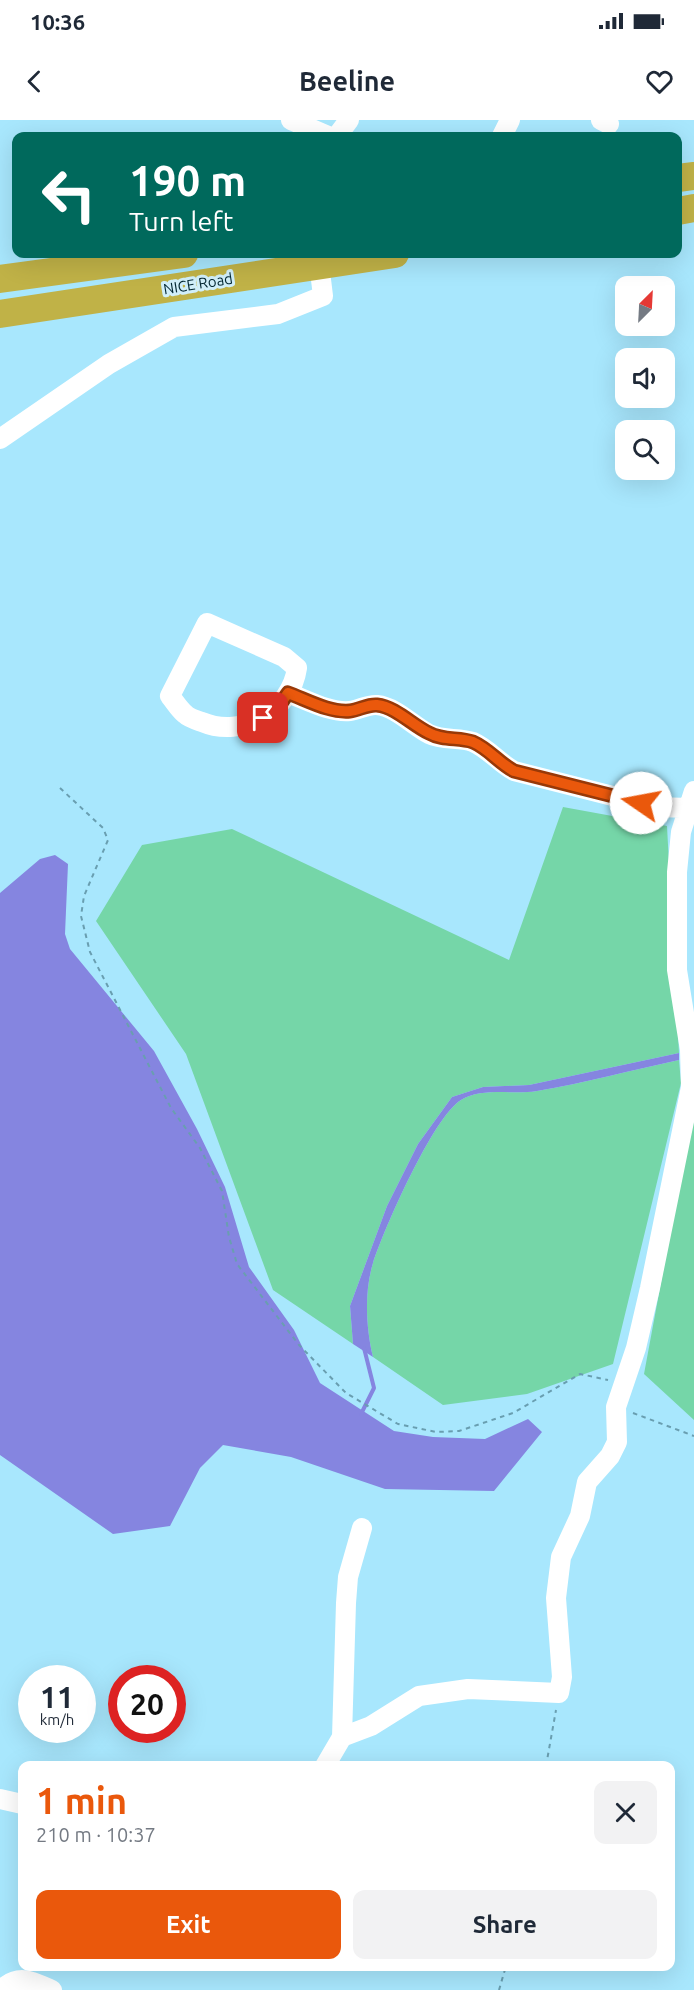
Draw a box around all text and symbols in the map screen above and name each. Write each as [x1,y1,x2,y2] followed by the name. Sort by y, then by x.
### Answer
[30,9,85,34] text: 10:36
[18,65,51,98] icon: back
[643,65,676,98] icon: heart
[299,66,395,96] text: Beeline
[30,156,108,234] icon: left
[129,157,246,204] text: 190 m
[129,206,233,236] text: Turn left
[162,270,234,297] street label: NICE Road
[615,276,675,336] north arrow
[615,276,675,480] map controls
[615,348,675,408] button: sound
[615,420,675,480] button: search
[237,692,288,743] pin
[246,701,279,734] icon: arrive
[609,771,673,835] position arrow
[108,1665,186,1743] speed limit sign: 20
[40,1680,74,1714] text: 11
[40,1711,74,1728] text: km/h
[36,1780,127,1821] text: 1 min
[594,1781,657,1844] button: close
[36,1823,156,1846] text: 210 m · 10:37
[36,1890,341,1959] button: Exit
[353,1890,657,1959] button: Share

